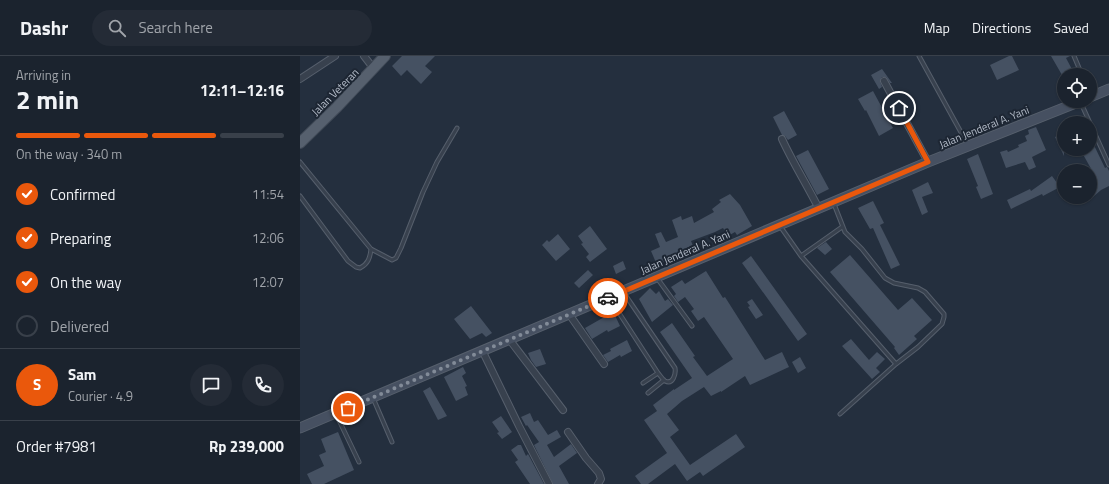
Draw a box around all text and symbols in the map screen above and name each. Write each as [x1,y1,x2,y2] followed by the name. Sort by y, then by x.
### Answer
[92,10,372,46] search box
[20,13,68,42] text: Dashr
[138,16,213,39] text: Search here
[106,17,128,39] icon: search
[924,17,950,38] text: Map
[972,17,1031,38] text: Directions
[1053,17,1089,38] text: Saved
[16,65,71,85] text: Arriving in
[308,65,362,119] street label: Jalan Veteran
[1057,68,1097,204] map controls
[1057,68,1097,108] button: locate
[200,79,284,102] text: 12:11–12:16
[16,80,79,119] text: 2 min
[882,91,916,125] pin
[888,97,910,119] icon: home
[937,102,1031,152] street label: Jalan Jenderal A. Yani
[1057,116,1097,156] button: +
[16,144,122,164] text: On the way · 340 m
[1057,164,1097,204] button: −
[16,183,38,205] icon: check
[50,183,115,206] text: Confirmed
[252,184,284,204] text: 11:54
[638,226,732,278] street label: Jalan Jenderal A. Yani
[16,227,38,249] icon: check
[50,227,111,250] text: Preparing
[252,228,284,248] text: 12:06
[16,271,38,293] icon: check
[50,271,122,294] text: On the way
[252,272,284,292] text: 12:07
[588,278,628,318] courier
[597,287,619,309] icon: car
[50,315,109,338] text: Delivered
[68,363,96,386] text: Sam
[190,364,232,406] button: chat
[242,364,284,406] button: phone
[33,373,41,396] text: S
[68,386,133,406] text: Courier · 4.9
[331,391,365,425] pin
[337,397,359,419] icon: bag
[16,435,97,458] text: Order #7981
[209,435,284,458] text: Rp 239,000

